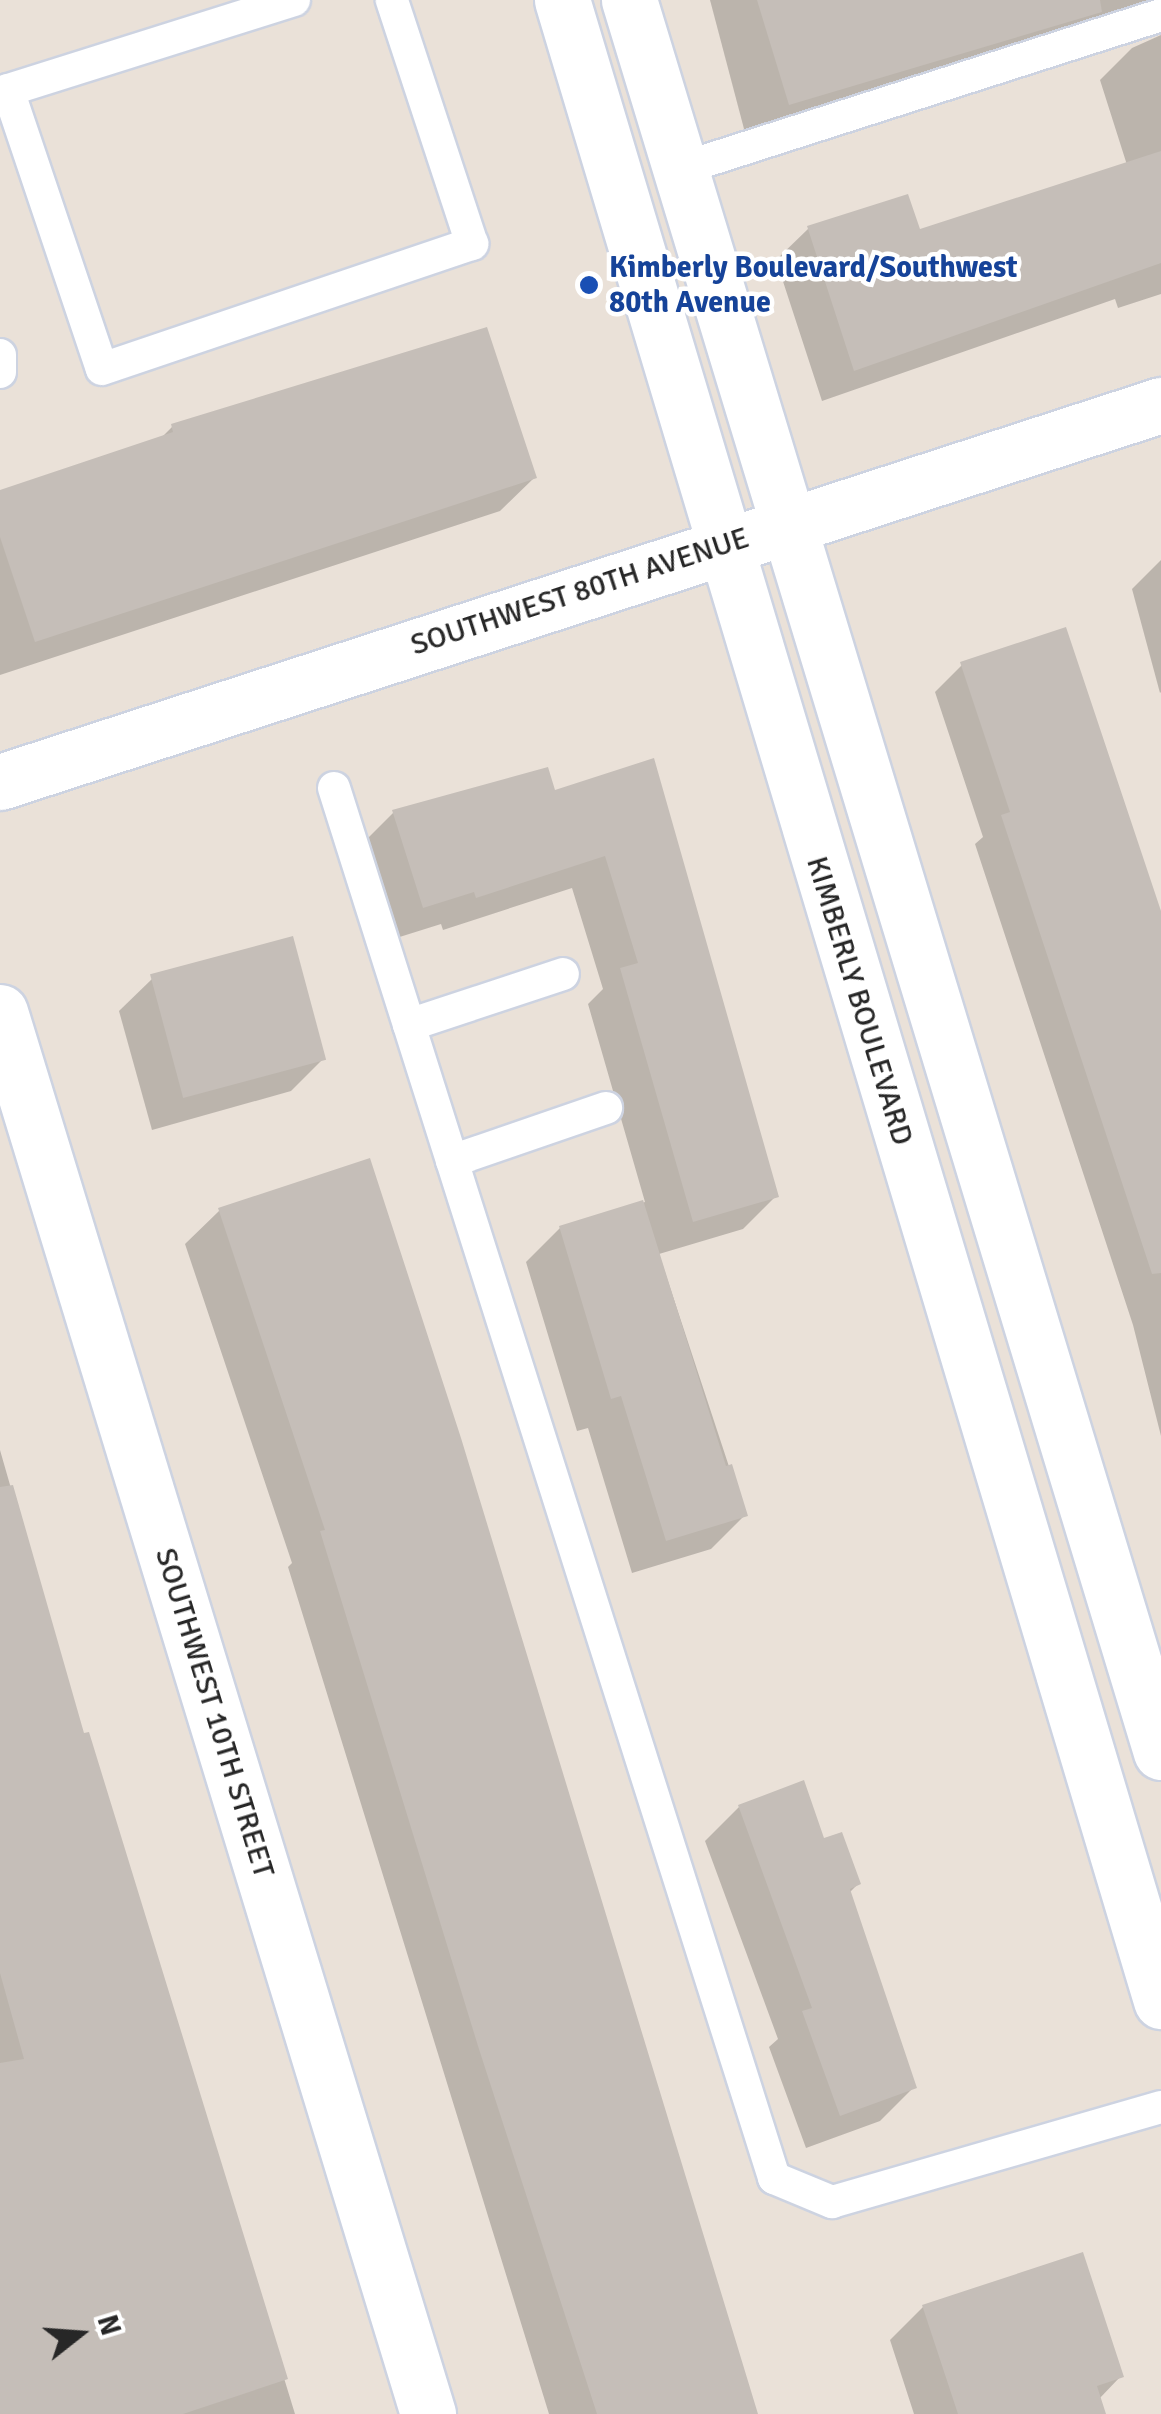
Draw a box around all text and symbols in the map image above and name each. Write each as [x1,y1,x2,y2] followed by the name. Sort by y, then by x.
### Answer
[609,250,1017,320] place label: Kimberly Boulevard/Southwest 80th Avenue
[578,274,600,296] marker: Kimberly Boulevard/Southwest 80th Avenue
[406,520,754,664] street label: SOUTHWEST 80TH AVENUE
[798,852,920,1150] street label: KIMBERLY BOULEVARD
[147,1544,281,1882] street label: SOUTHWEST 10TH STREET
[30,2284,130,2384] north arrow
[90,2311,128,2340] text: N

